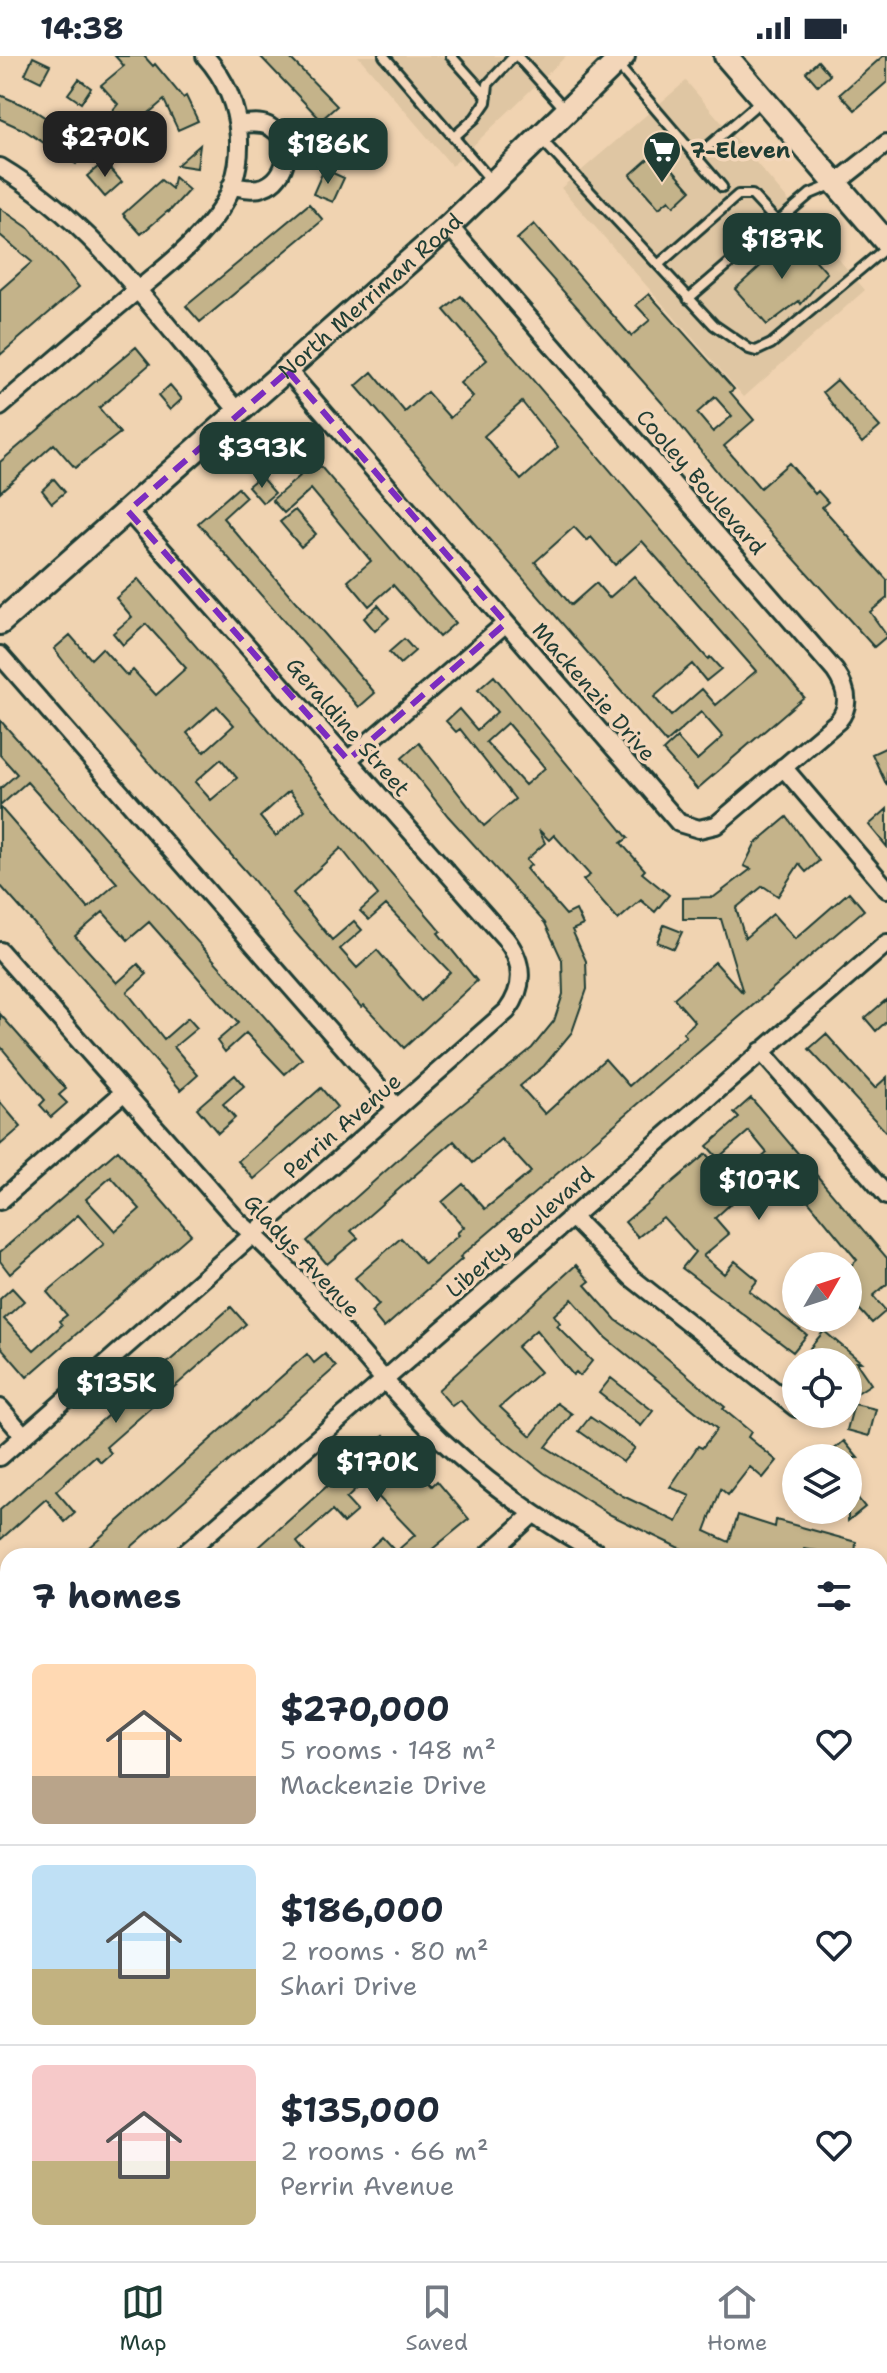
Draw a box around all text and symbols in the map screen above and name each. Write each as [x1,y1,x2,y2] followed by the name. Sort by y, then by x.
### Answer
[40,8,124,49] text: 14:38
[49,111,161,179] pin: $270K
[272,118,384,186] pin: $186K
[61,119,149,154] text: $270K
[287,126,369,161] text: $186K
[641,129,683,184] supermarket icon: 7-Eleven
[690,136,791,165] place label: 7-Eleven
[272,206,469,385] street label: North Merriman Road
[726,213,838,281] pin: $187K
[741,221,823,256] text: $187K
[630,403,772,561] street label: Cooley Boulevard
[206,422,318,490] pin: $393K
[218,430,306,465] text: $393K
[526,616,662,768] street label: Mackenzie Drive
[280,651,416,803] street label: Geraldine Street
[277,1067,407,1185] street label: Perrin Avenue
[703,1154,815,1222] pin: $107K
[440,1160,600,1304] street label: Liberty Boulevard
[718,1162,800,1197] text: $107K
[237,1188,367,1324] street label: Gladys Avenue
[782,1252,862,1332] north arrow
[782,1252,862,1524] map controls
[782,1348,862,1428] button: locate
[60,1357,172,1425] pin: $135K
[76,1365,156,1400] text: $135K
[321,1436,433,1504] pin: $170K
[336,1444,418,1479] text: $170K
[782,1444,862,1524] button: layers
[32,1573,181,1619] text: 7 homes
[812,1574,856,1618] icon: filters
[280,1686,450,1732] text: $270,000
[96,1696,192,1792] icon: home
[812,1722,856,1766] icon: heart
[280,1732,496,1767] text: 5 rooms · 148 m²
[280,1767,487,1802] text: Mackenzie Drive
[280,1887,444,1933] text: $186,000
[96,1897,192,1993] icon: home
[812,1923,856,1967] icon: heart
[280,1933,489,1968] text: 2 rooms · 80 m²
[280,1968,418,2003] text: Shari Drive
[280,2087,440,2133] text: $135,000
[96,2097,192,2193] icon: home
[812,2123,856,2167] icon: heart
[280,2133,489,2168] text: 2 rooms · 66 m²
[280,2168,455,2203] text: Perrin Avenue
[119,2280,167,2357] tab: Map
[406,2280,468,2357] tab: Saved
[707,2280,768,2357] tab: Home

